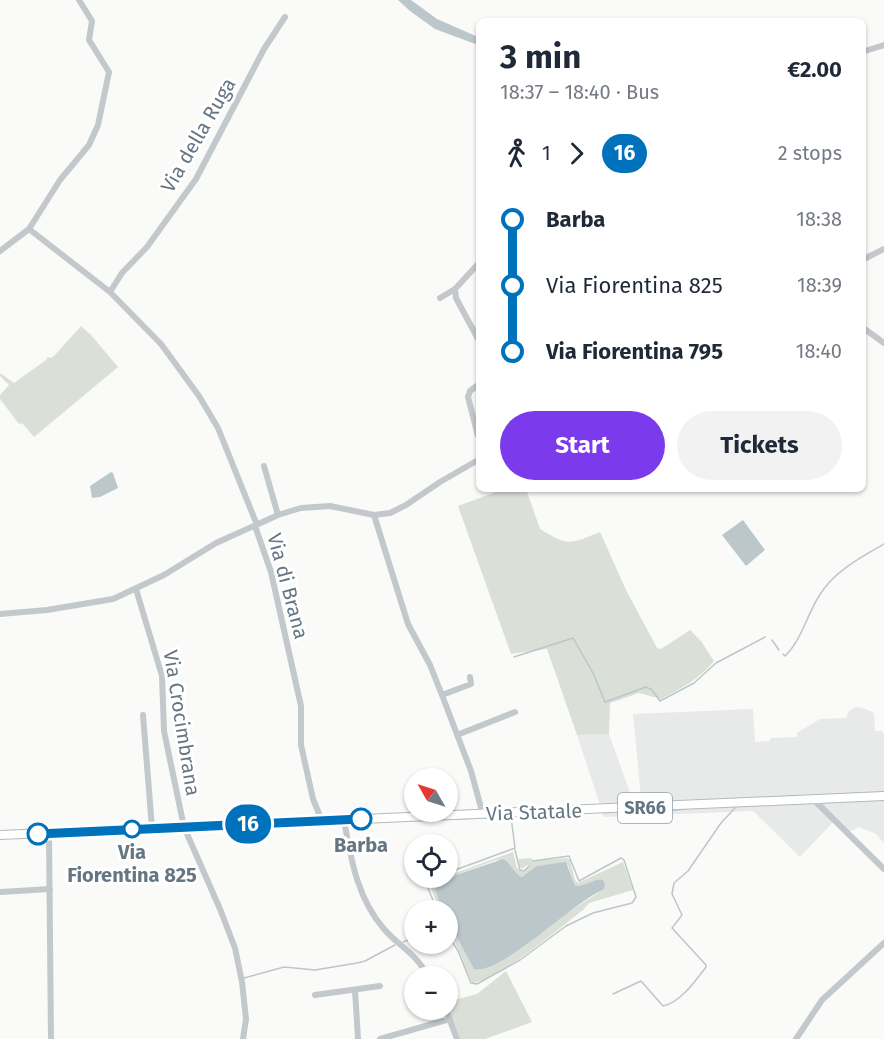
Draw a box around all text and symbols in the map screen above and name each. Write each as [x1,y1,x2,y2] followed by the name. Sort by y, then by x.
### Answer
[500,37,581,77] text: 3 min
[787,56,842,83] text: €2.00
[156,73,240,197] street label: Via della Ruga
[500,80,659,104] text: 18:37 – 18:40 · Bus
[500,137,533,170] icon: walk
[560,137,593,170] icon: forward
[614,140,635,166] text: 16
[542,141,551,165] text: 1
[778,141,842,165] text: 2 stops
[546,206,605,233] text: Barba
[796,207,842,231] text: 18:38
[546,272,723,299] text: Via Fiorentina 825
[797,273,842,297] text: 18:39
[546,338,723,365] text: Via Fiorentina 795
[796,339,842,363] text: 18:40
[500,411,665,480] button: Start
[677,411,842,480] button: Tickets
[262,530,314,642] street label: Via di Brana
[159,648,205,798] street label: Via Crocimbrana
[404,768,458,822] north arrow
[404,768,458,1020] map controls
[618,793,672,823] road number: SR66
[485,798,583,826] street label: Via Statale
[221,804,275,844] line badge: 16
[350,808,372,830] marker: Barba
[237,811,259,837] text: 16
[123,820,141,838] marker: Via Fiorentina 825
[27,823,49,845] unlabelled marker
[334,833,388,857] place label: Barba
[404,834,458,888] button: locate
[67,840,197,887] place label: Via Fiorentina 825
[404,900,458,954] button: +
[404,966,458,1020] button: −

